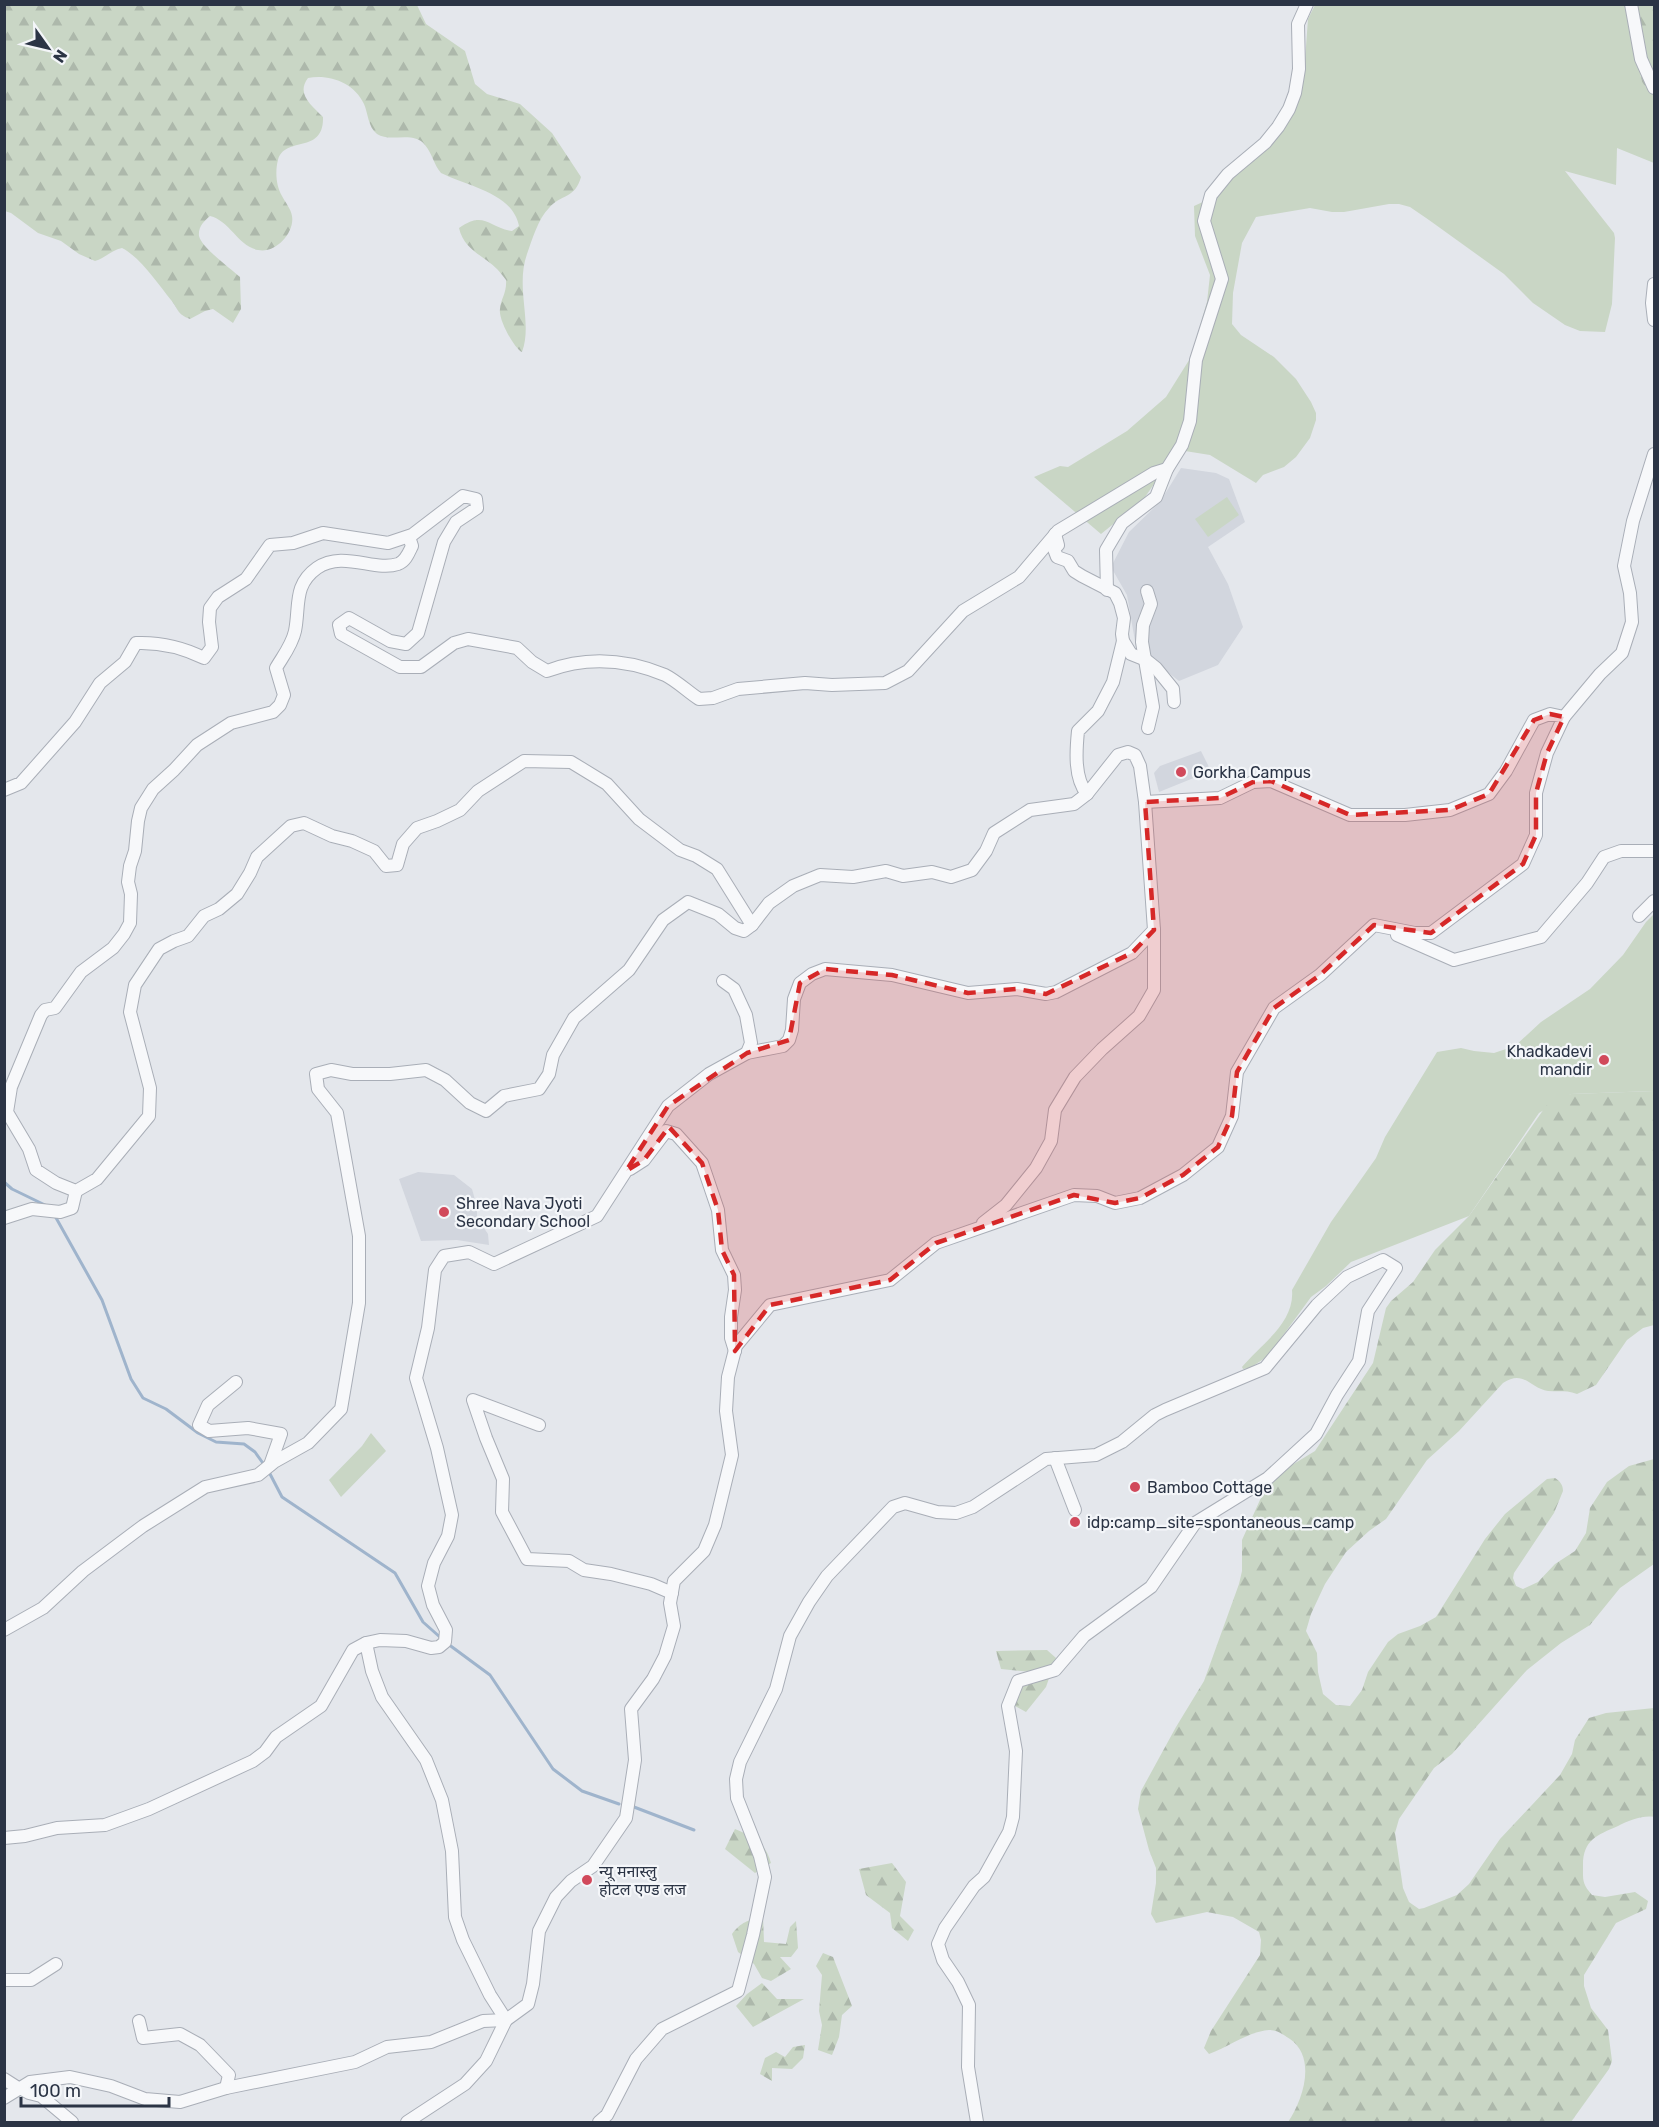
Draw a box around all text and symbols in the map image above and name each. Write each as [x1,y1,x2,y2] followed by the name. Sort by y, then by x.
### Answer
[18,18,78,78] north arrow
[49,46,71,66] text: N
[1193,763,1311,782] place label: Gorkha Campus
[1174,765,1188,779] marker: Gorkha Campus
[1506,1042,1592,1079] place label: Khadkadevi mandir
[1597,1053,1611,1067] marker: Khadkadevi mandir
[456,1194,590,1231] place label: Shree Nava Jyoti Secondary School
[437,1205,451,1219] marker: Shree Nava Jyoti Secondary School
[1147,1478,1272,1497] place label: Bamboo Cottage
[1128,1480,1142,1494] marker: Bamboo Cottage
[1087,1513,1354,1532] place label: idp:camp_site=spontaneous_camp
[1068,1515,1082,1529] marker: idp:camp_site=spontaneous_camp
[599,1862,687,1899] place label: न्यू मनास्लु होटल एण्ड लज
[580,1873,594,1887] marker: न्यू मनास्लु होटल एण्ड लज
[21,2070,170,2108] scale bar
[30,2080,81,2102] text: 100 m

